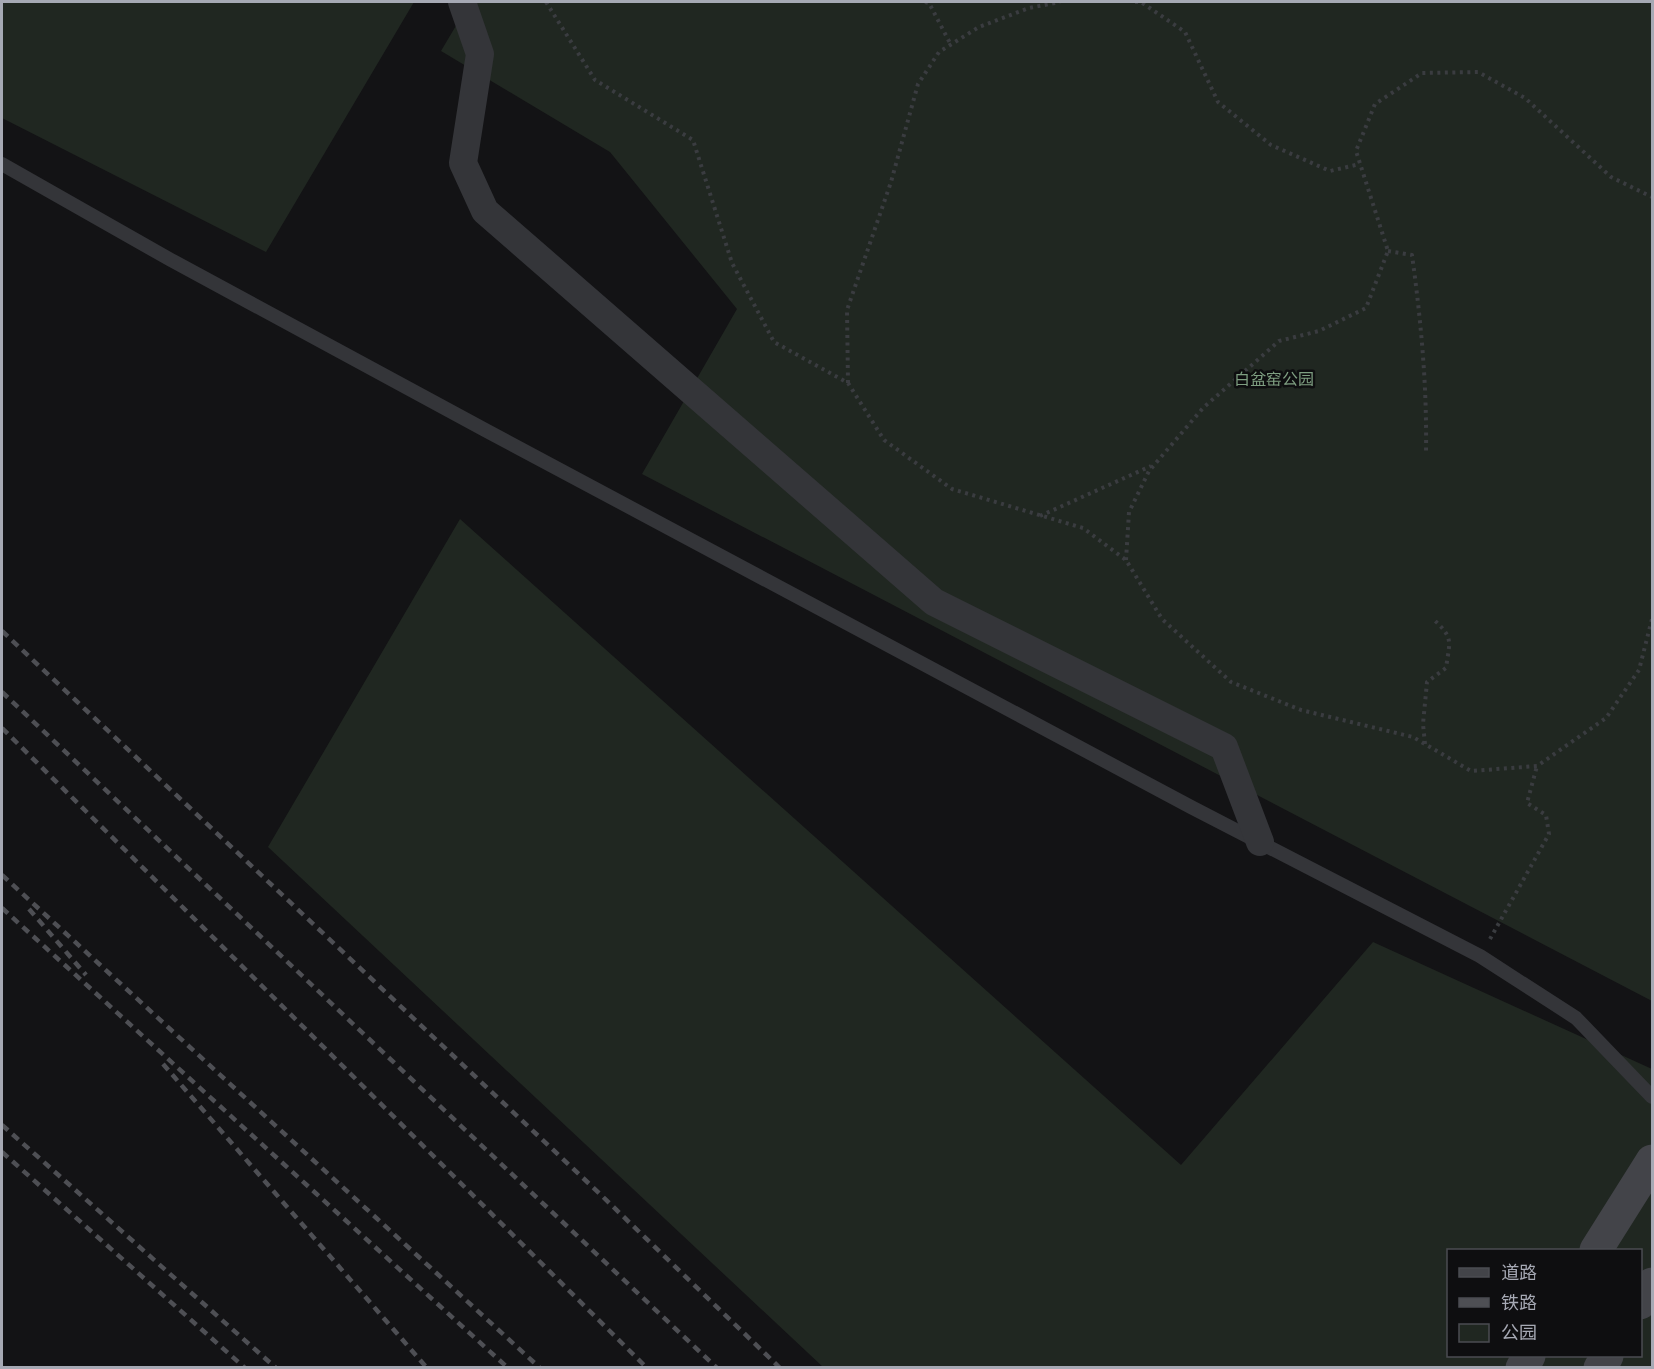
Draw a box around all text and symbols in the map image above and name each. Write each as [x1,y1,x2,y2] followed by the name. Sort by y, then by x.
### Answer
[1234,370,1314,389] park label: 白盆窑公园
[1447,1249,1642,1357] legend
[1501,1262,1537,1284] text: 道路
[1501,1292,1537,1314] text: 铁路
[1501,1322,1537,1344] text: 公园

